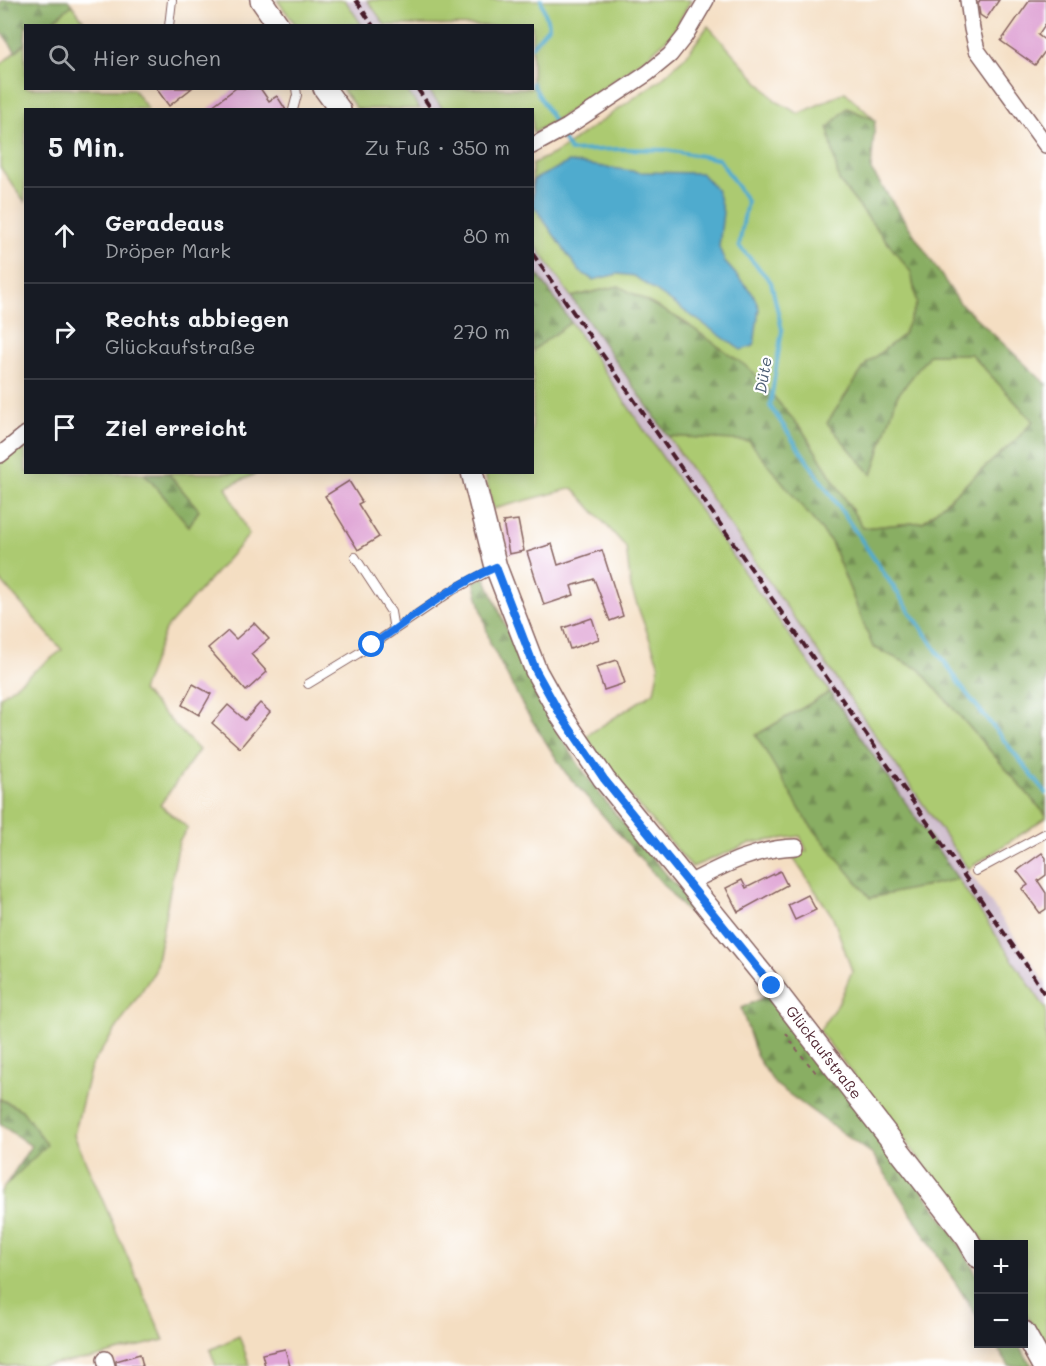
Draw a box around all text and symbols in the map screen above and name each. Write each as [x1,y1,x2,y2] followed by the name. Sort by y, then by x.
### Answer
[24,24,534,90] search box
[45,41,78,74] icon: search
[93,43,221,72] text: Hier suchen
[48,130,125,164] text: 5 Min.
[365,134,510,160] text: Zu Fuß · 350 m
[105,208,224,237] text: Geradeaus
[48,219,81,252] icon: ahead
[463,222,510,248] text: 80 m
[105,237,231,263] text: Dröper Mark
[105,304,289,333] text: Rechts abbiegen
[48,315,81,348] icon: right
[453,318,510,344] text: 270 m
[105,333,255,359] text: Glückaufstraße
[749,355,776,395] water label: Düte
[48,411,81,444] icon: arrive
[105,413,247,442] text: Ziel erreicht
[358,631,384,657] route start
[758,972,784,998] route end
[782,1001,867,1103] street label: Glückaufstraße
[974,1240,1028,1348] map controls
[974,1240,1028,1294] button: +
[974,1294,1028,1348] button: −

